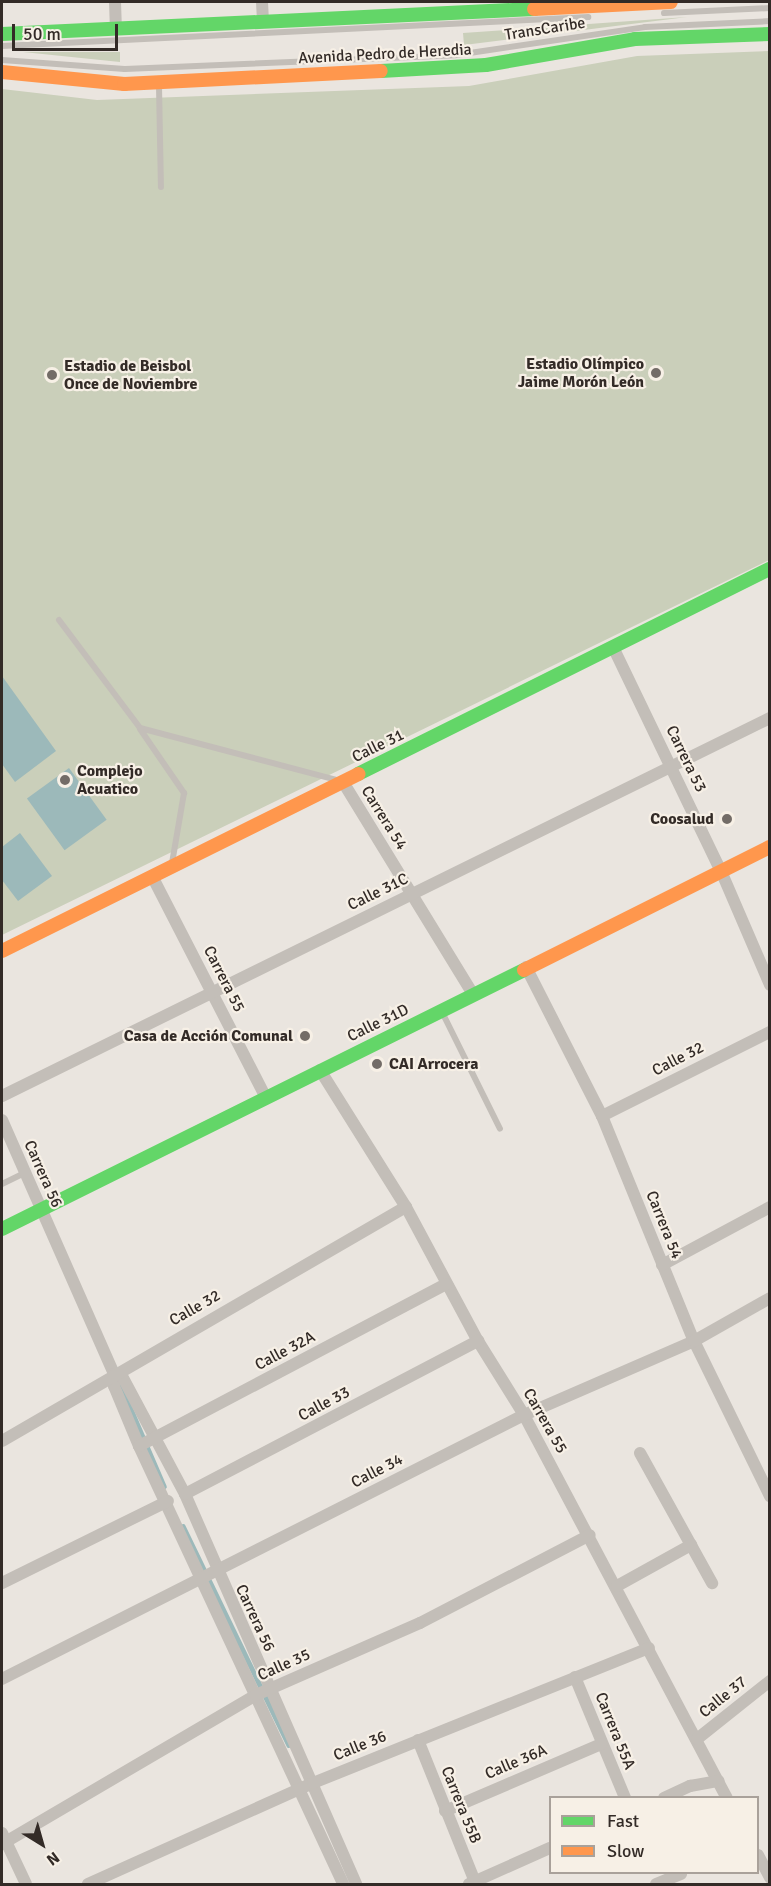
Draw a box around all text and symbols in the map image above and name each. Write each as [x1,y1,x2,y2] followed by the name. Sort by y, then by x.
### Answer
[15,12,122,50] scale bar
[503,13,587,45] street label: TransCaribe
[23,23,61,45] text: 50 m
[298,40,472,68] street label: Avenida Pedro de Heredia
[518,354,644,392] place label: Estadio Olímpico Jaime Morón León
[64,356,197,394] place label: Estadio de Beisbol Once de Noviembre
[649,366,663,380] marker: Estadio Olímpico Jaime Morón León
[45,368,59,382] marker: Estadio de Beisbol Once de Noviembre
[662,723,710,795] street label: Carrera 53
[349,725,407,767] street label: Calle 31
[77,761,143,799] place label: Complejo Acuatico
[58,773,72,787] marker: Complejo Acuatico
[357,782,411,854] street label: Carrera 54
[650,809,714,829] place label: Coosalud
[718,810,736,828] marker: Coosalud
[344,869,412,915] street label: Calle 31C
[199,943,249,1015] street label: Carrera 55
[344,1000,412,1046] street label: Calle 31D
[124,1026,293,1046] place label: Casa de Acción Comunal
[298,1029,312,1043] marker: Casa de Acción Comunal
[649,1038,707,1080] street label: Calle 32
[389,1054,478,1074] place label: CAI Arrocera
[370,1057,384,1071] marker: CAI Arrocera
[20,1137,66,1211] street label: Carrera 56
[642,1188,686,1262] street label: Carrera 54
[166,1286,224,1330] street label: Calle 32
[252,1327,318,1375] street label: Calle 32A
[295,1382,353,1426] street label: Calle 33
[519,1385,571,1457] street label: Carrera 55
[348,1450,406,1492] street label: Calle 34
[231,1581,279,1655] street label: Carrera 56
[255,1645,313,1685] street label: Calle 35
[695,1672,751,1722] street label: Calle 37
[591,1690,639,1772] street label: Carrera 55A
[331,1727,389,1765] street label: Calle 36
[482,1740,550,1784] street label: Calle 36A
[437,1764,485,1846] street label: Carrera 55B
[549,1796,759,1874] legend
[607,1810,639,1832] text: Fast
[12,1814,72,1874] north arrow
[607,1840,644,1862] text: Slow
[42,1847,63,1870] text: N

